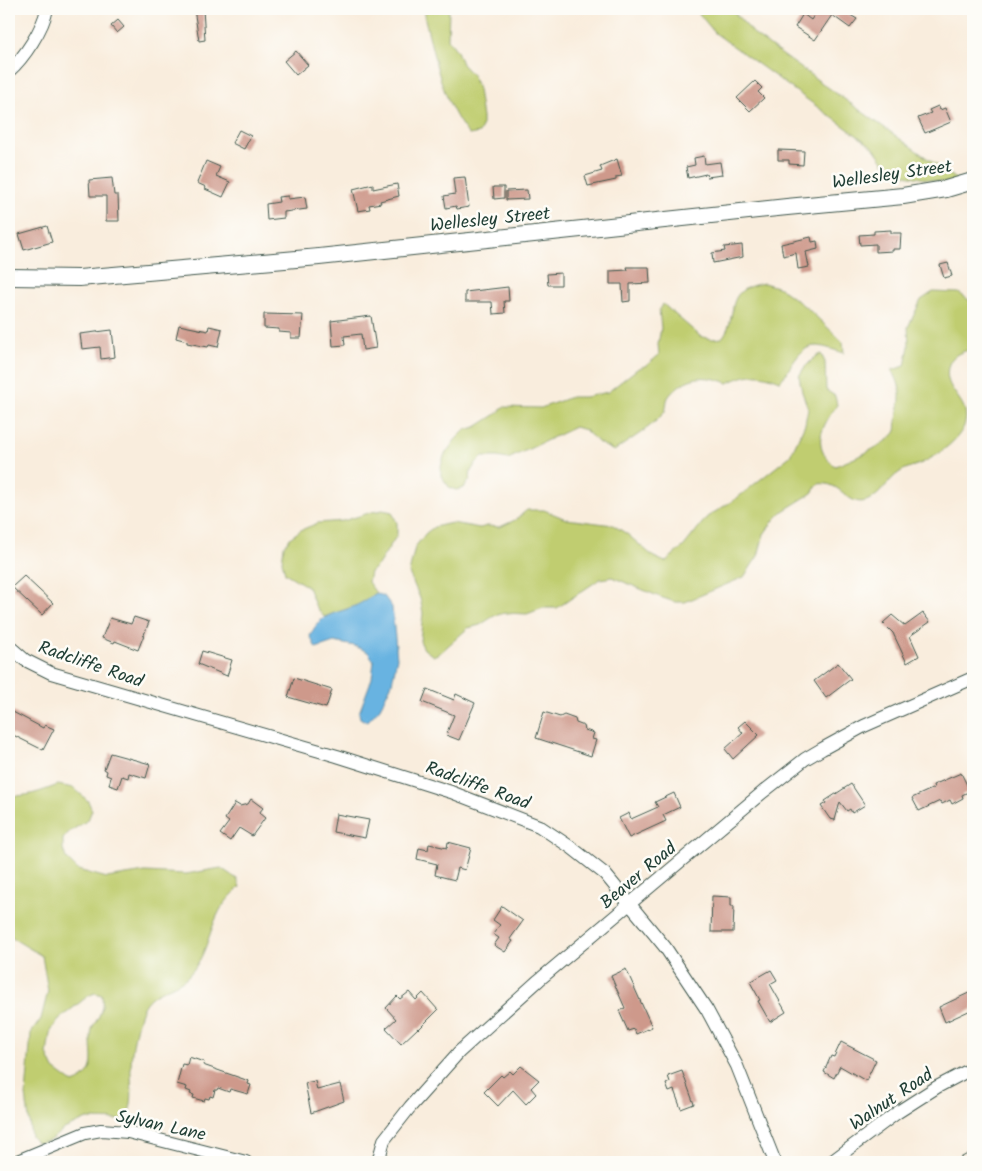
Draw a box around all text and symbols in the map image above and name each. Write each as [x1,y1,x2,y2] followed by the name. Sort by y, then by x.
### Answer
[830,153,955,198] street label: Wellesley Street
[429,200,553,241] street label: Wellesley Street
[34,634,148,697] street label: Radcliffe Road
[421,754,535,819] street label: Radcliffe Road
[594,835,685,917] street label: Beaver Road
[844,1061,940,1139] street label: Walnut Road
[113,1103,208,1150] street label: Sylvan Lane

